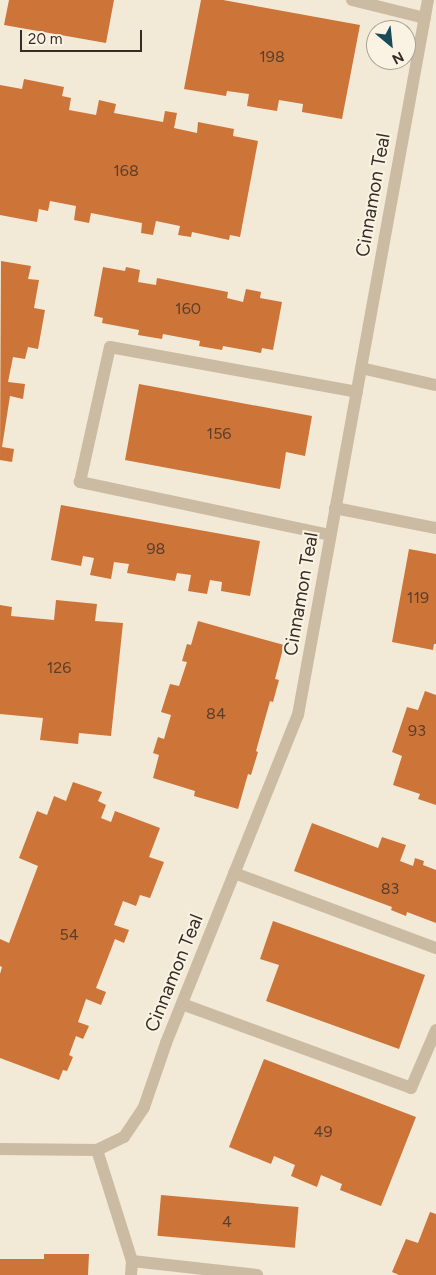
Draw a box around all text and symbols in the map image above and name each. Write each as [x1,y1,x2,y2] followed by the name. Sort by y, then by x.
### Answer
[22,20,145,52] scale bar
[366,20,416,70] north arrow
[28,30,62,48] text: 20 m
[259,47,285,67] house number: 198
[389,48,407,68] text: N
[351,131,395,259] street label: Cinnamon Teal
[113,161,139,181] house number: 168
[175,299,201,319] house number: 160
[207,424,231,444] house number: 156
[279,530,323,658] street label: Cinnamon Teal
[147,539,165,559] house number: 98
[407,588,429,608] house number: 119
[47,658,71,678] house number: 126
[206,704,226,724] house number: 84
[408,721,426,741] house number: 93
[381,879,399,899] house number: 83
[140,911,208,1035] street label: Cinnamon Teal
[59,925,79,945] house number: 54
[314,1122,332,1142] house number: 49
[222,1212,232,1232] house number: 4

